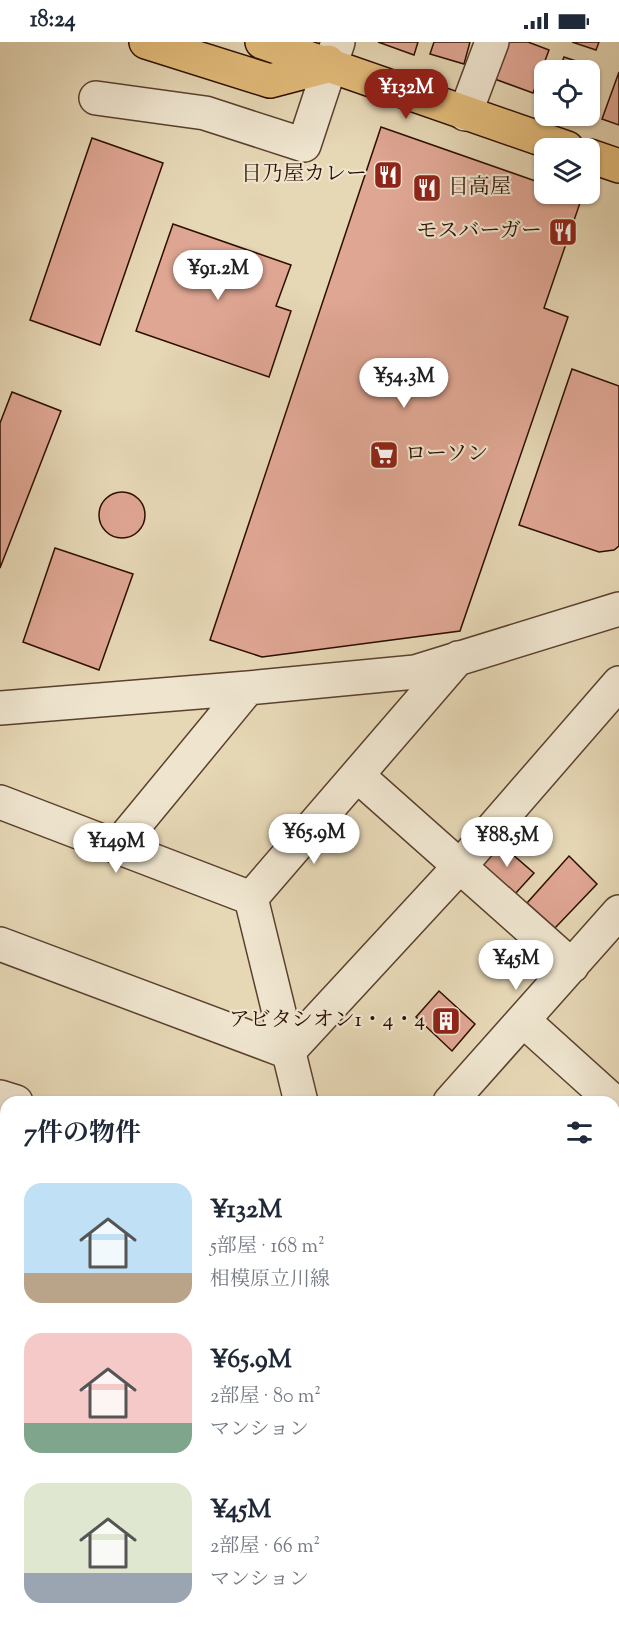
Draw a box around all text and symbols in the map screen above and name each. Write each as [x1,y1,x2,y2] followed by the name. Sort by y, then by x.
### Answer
[30,5,76,37] text: 18:24
[534,60,600,204] map controls
[534,60,600,126] button: locate
[364,69,448,120] pin: ¥132M
[378,74,434,103] text: ¥132M
[534,138,600,204] button: layers
[372,159,404,191] restaurant icon: 日乃屋カレー
[241,160,367,190] place label: 日乃屋カレー
[411,172,443,204] restaurant icon: 日高屋
[448,173,511,203] place label: 日高屋
[547,216,579,248] restaurant icon: モスバーガー
[416,217,542,247] place label: モスバーガー
[169,250,267,301] pin: ¥91.2M
[187,255,249,284] text: ¥91.2M
[355,358,453,409] pin: ¥54.3M
[373,363,435,392] text: ¥54.3M
[368,439,400,471] supermarket icon: ローソン
[405,440,488,470] place label: ローソン
[265,814,363,865] pin: ¥65.9M
[458,817,556,868] pin: ¥88.5M
[283,819,345,848] text: ¥65.9M
[475,822,539,851] text: ¥88.5M
[74,823,158,874] pin: ¥149M
[87,828,145,857] text: ¥149M
[480,940,552,991] pin: ¥45M
[493,945,540,974] text: ¥45M
[430,1005,462,1037] building icon: アビタシオン1・4・4
[229,1006,425,1036] place label: アビタシオン1・4・4
[24,1116,141,1153] text: 7件の物件
[563,1116,596,1149] icon: filters
[210,1192,282,1229] text: ¥132M
[72,1207,144,1279] icon: home
[210,1233,325,1262] text: 5部屋 · 168 m²
[210,1266,330,1295] text: 相模原立川線
[210,1342,292,1379] text: ¥65.9M
[72,1357,144,1429] icon: home
[210,1383,321,1412] text: 2部屋 · 80 m²
[210,1416,309,1445] text: マンション
[210,1492,271,1529] text: ¥45M
[72,1507,144,1579] icon: home
[210,1533,320,1562] text: 2部屋 · 66 m²
[210,1566,309,1595] text: マンション

